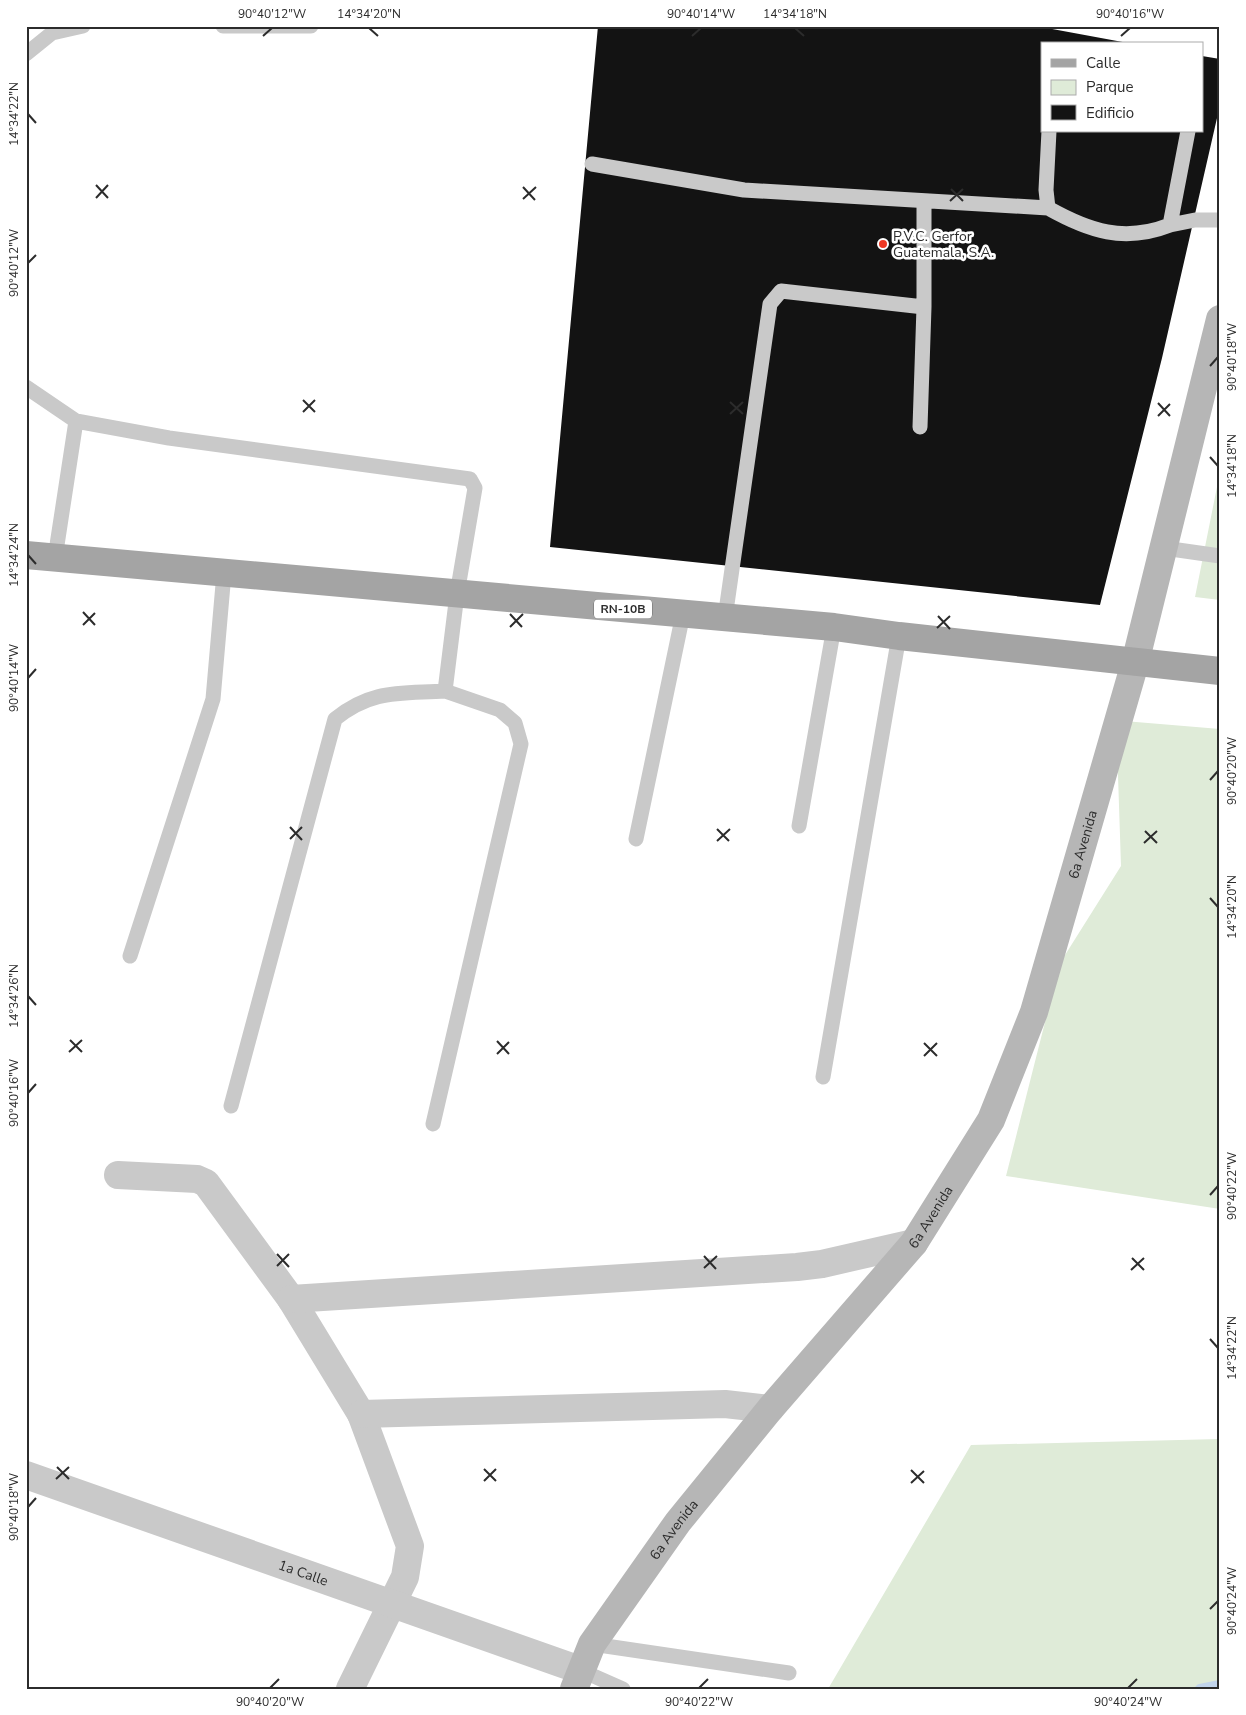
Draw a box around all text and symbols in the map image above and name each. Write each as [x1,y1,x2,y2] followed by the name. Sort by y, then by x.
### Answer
[238,6,306,22] text: 90°40'12"W
[337,6,401,22] text: 14°34'20"N
[667,6,735,22] text: 90°40'14"W
[763,6,827,22] text: 14°34'18"N
[1096,6,1164,22] text: 90°40'16"W
[1041,42,1204,132] legend
[1086,53,1121,73] text: Calle
[1086,77,1134,97] text: Parque
[6,82,22,146] text: 14°34'22"N
[1086,103,1134,123] text: Edificio
[893,227,994,262] place label: P.V.C. Gerfor Guatemala, S.A.
[6,229,22,297] text: 90°40'12"W
[877,238,889,250] marker: P.V.C. Gerfor Guatemala, S.A.
[1224,323,1240,391] text: 90°40'18"W
[1224,434,1240,498] text: 14°34'18"N
[6,523,22,587] text: 14°34'24"N
[594,600,652,618] road number: RN-10B
[6,644,22,712] text: 90°40'14"W
[1224,737,1240,805] text: 90°40'20"W
[1064,808,1101,881] street label: 6a Avenida
[1224,875,1240,939] text: 14°34'20"N
[6,964,22,1028] text: 14°34'26"N
[6,1059,22,1127] text: 90°40'16"W
[1224,1152,1240,1220] text: 90°40'22"W
[904,1182,957,1253] street label: 6a Avenida
[1224,1316,1240,1380] text: 14°34'22"N
[6,1473,22,1541] text: 90°40'18"W
[645,1495,702,1563] street label: 6a Avenida
[276,1555,331,1590] street label: 1a Calle
[1224,1567,1240,1635] text: 90°40'24"W
[236,1694,304,1710] text: 90°40'20"W
[665,1694,733,1710] text: 90°40'22"W
[1094,1694,1162,1710] text: 90°40'24"W

